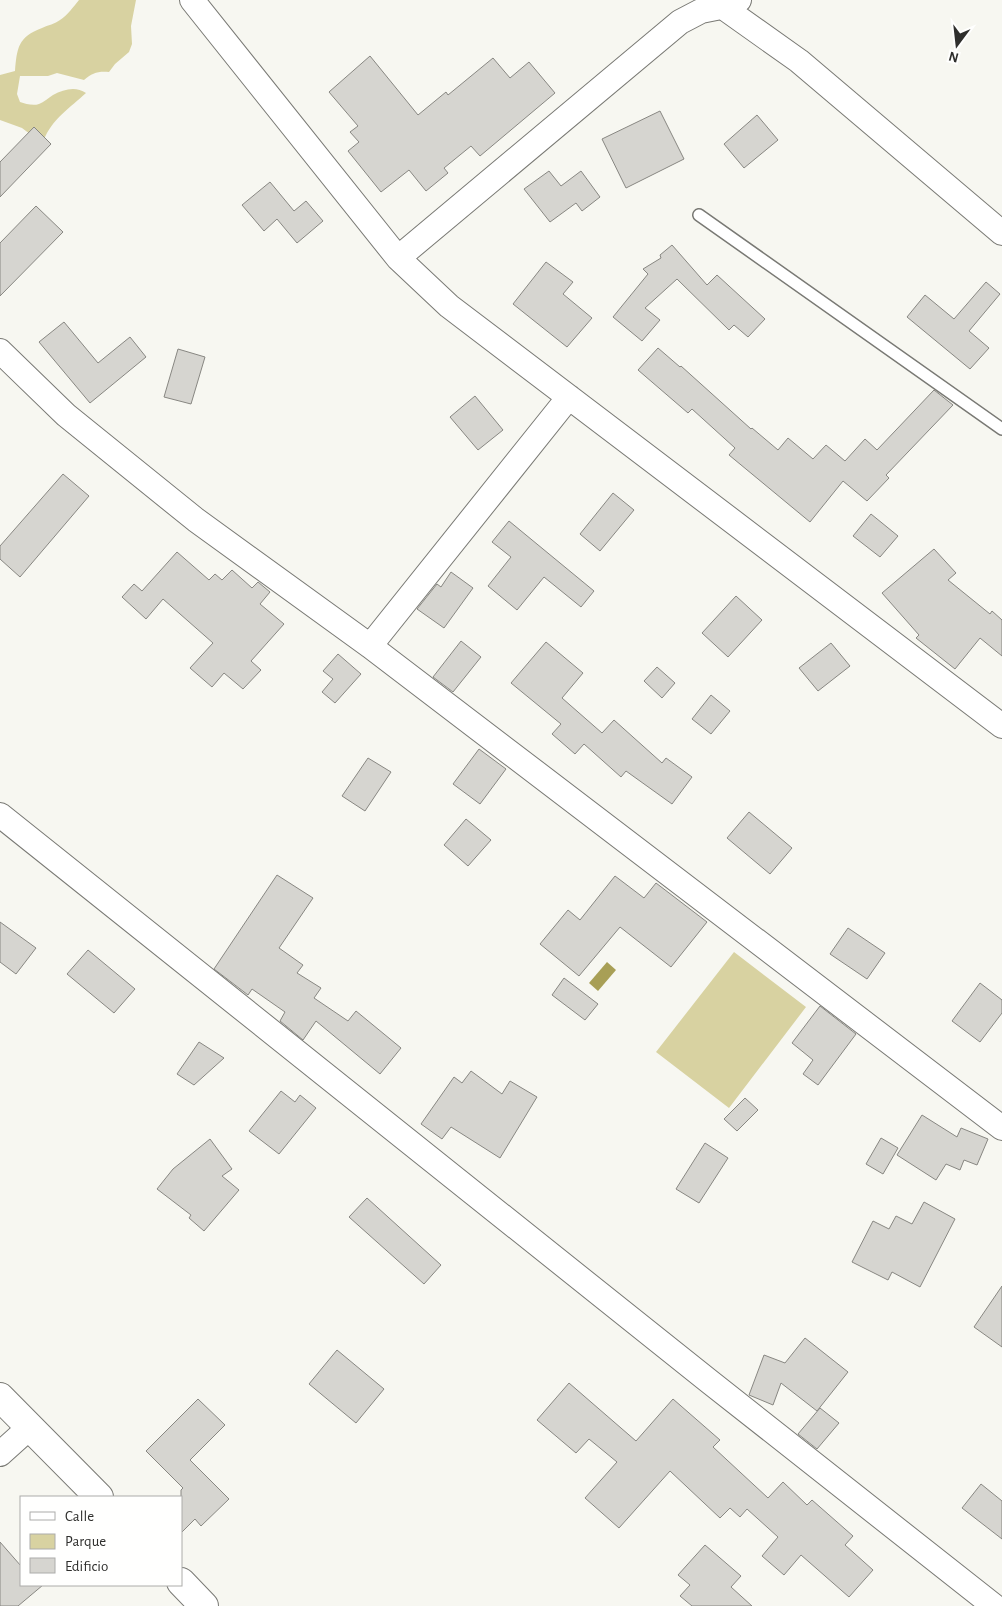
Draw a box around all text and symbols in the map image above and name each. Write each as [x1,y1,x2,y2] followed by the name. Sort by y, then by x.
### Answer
[932,20,982,70] north arrow
[947,49,960,65] text: N
[20,1496,182,1586] legend
[65,1509,94,1524] text: Calle
[65,1534,106,1549] text: Parque
[65,1559,108,1574] text: Edificio

